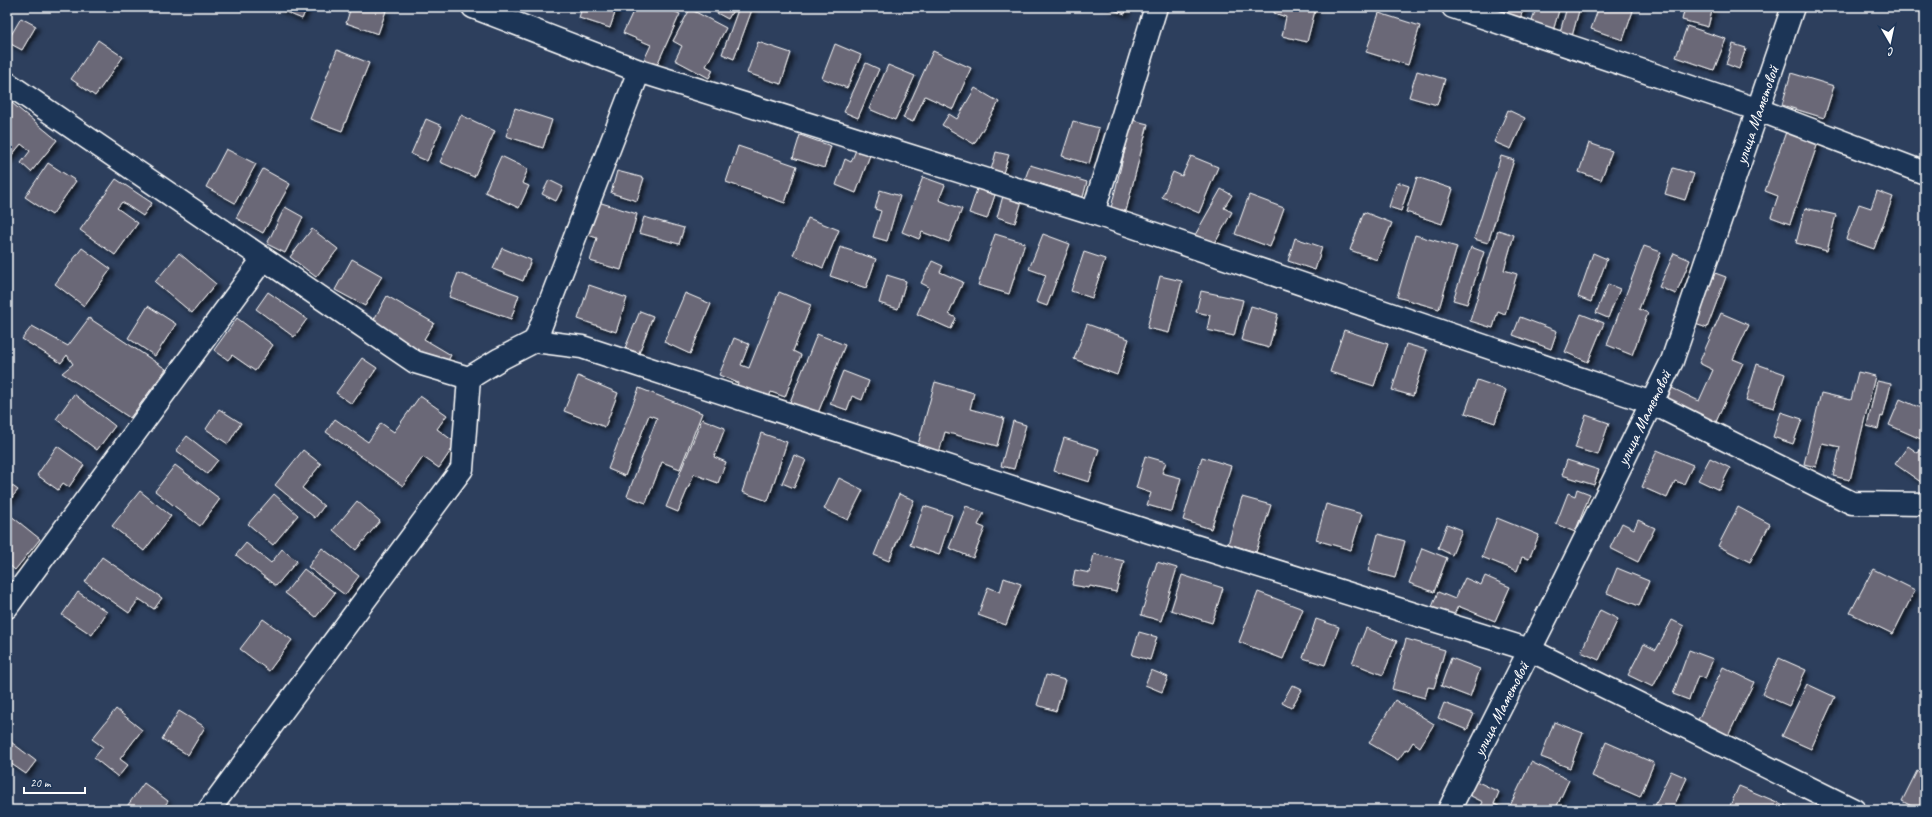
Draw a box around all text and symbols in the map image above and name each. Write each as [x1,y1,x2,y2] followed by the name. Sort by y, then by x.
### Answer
[1870,22,1910,62] north arrow
[1886,45,1895,59] text: С
[1730,62,1784,168] street label: улица Маметовой
[1611,366,1676,470] street label: улица Маметовой
[1468,657,1534,761] street label: улица Маметовой
[24,769,85,795] scale bar
[30,775,52,791] text: 20 m

